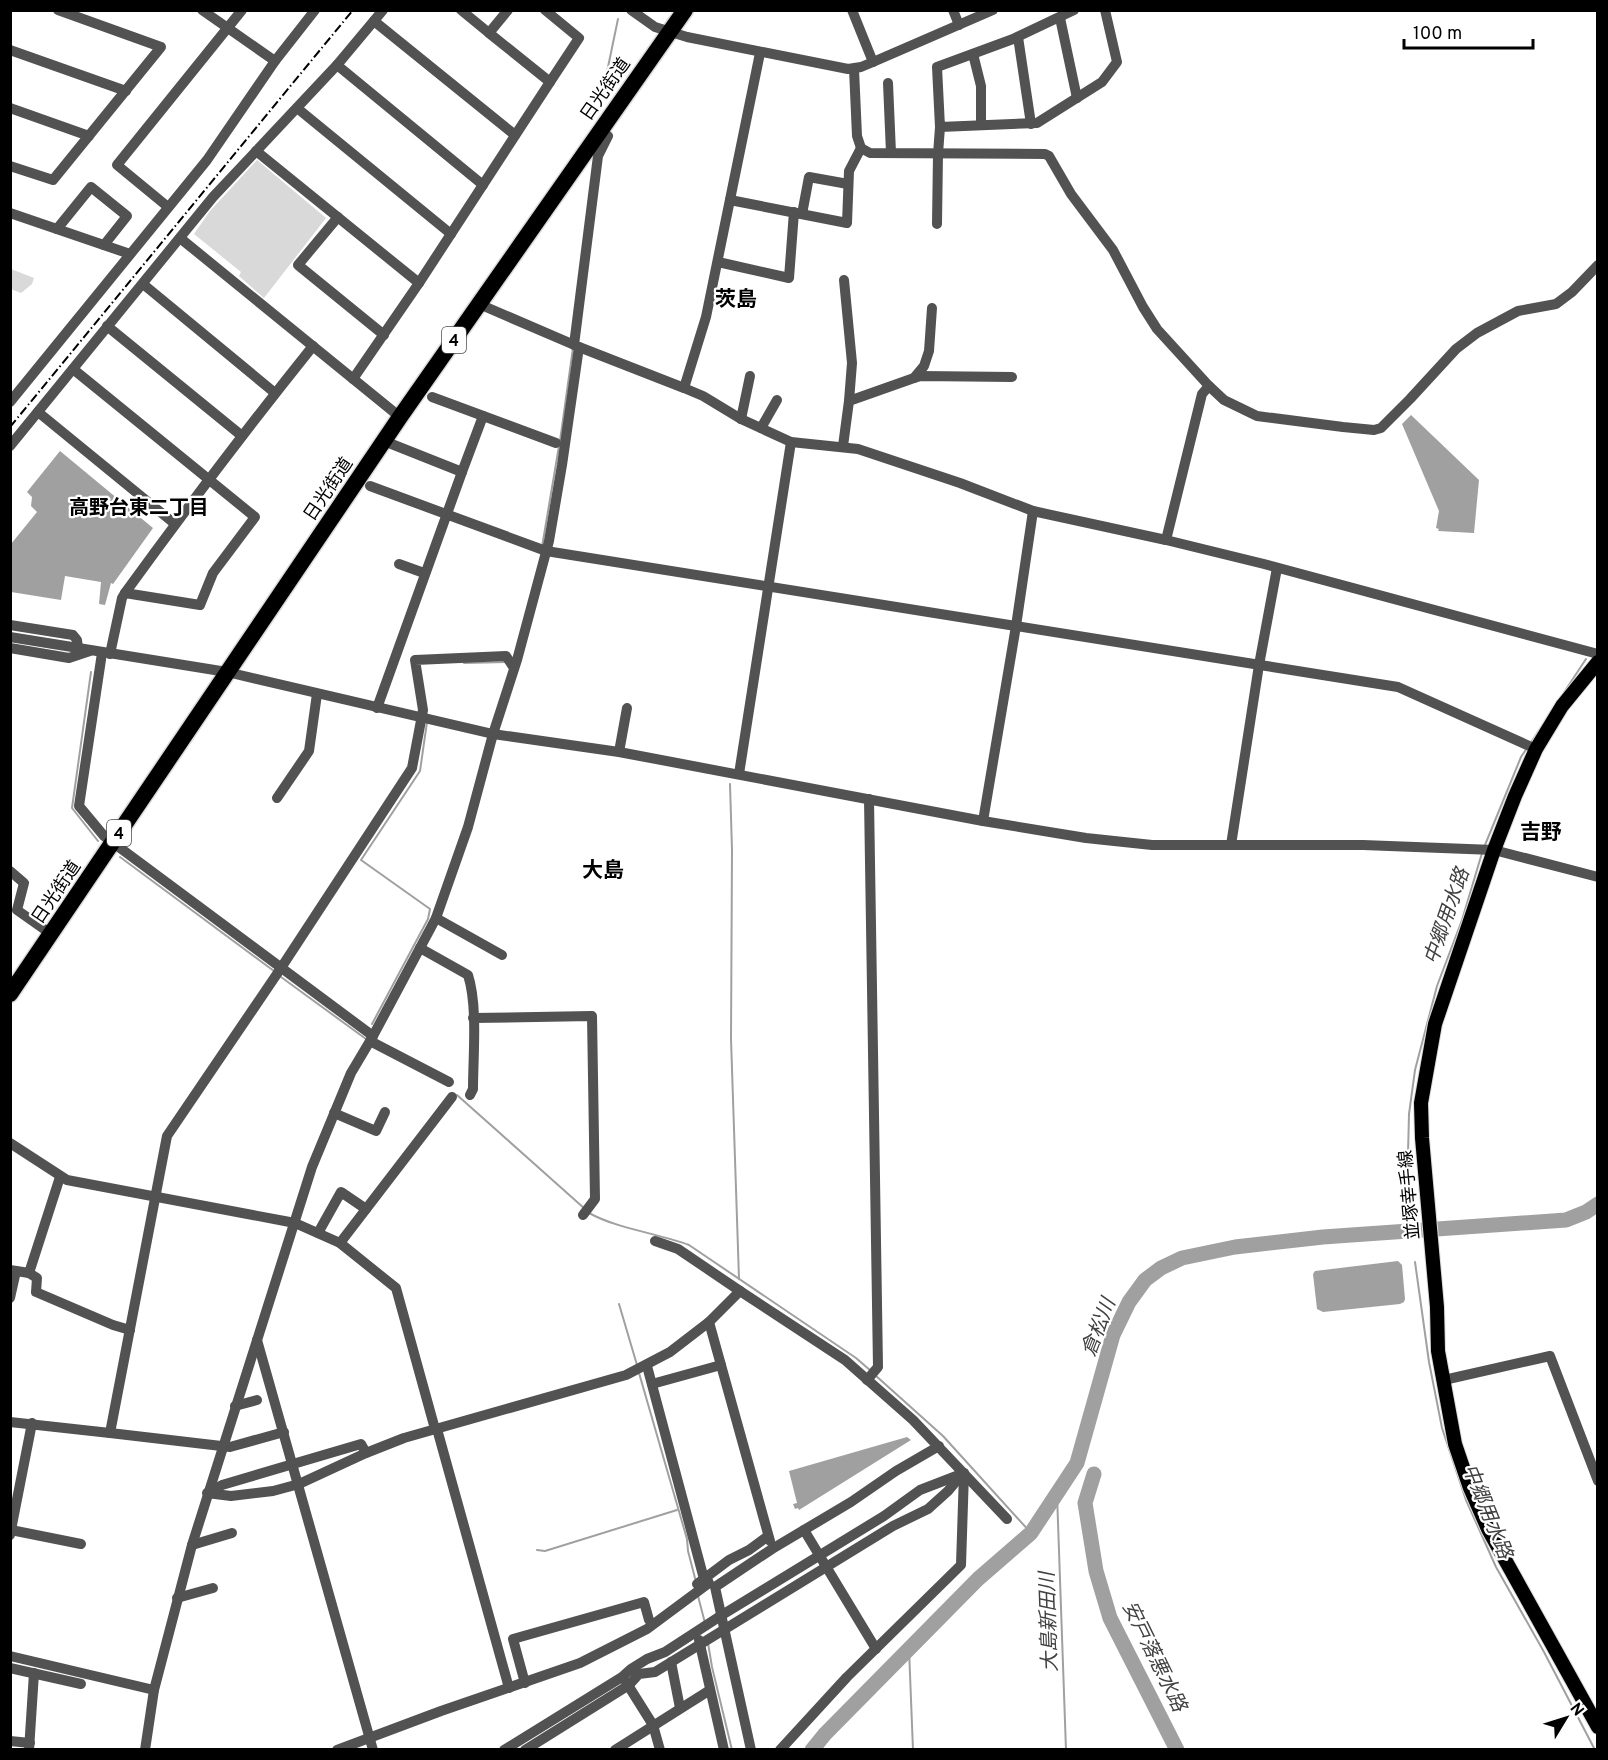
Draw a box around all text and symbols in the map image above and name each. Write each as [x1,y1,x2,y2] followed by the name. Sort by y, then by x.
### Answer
[1404,12,1533,50] scale bar
[1413,23,1462,46] text: 100 m
[576,54,636,126] street label: 日光街道
[715,287,757,314] district label: 茨島
[442,327,466,353] road number: 4
[300,454,359,526] street label: 日光街道
[69,496,209,522] district label: 高野台東二丁目
[107,820,131,846] road number: 4
[1520,820,1562,847] district label: 吉野
[28,857,87,929] street label: 日光街道
[582,858,624,885] district label: 大島
[1419,863,1477,968] water label: 中郷用水路
[1395,1149,1426,1241] street label: 並塚幸手線
[1077,1293,1123,1360] water label: 倉松川
[1455,1461,1518,1565] water label: 中郷用水路
[1035,1570,1065,1672] water label: 大島新田川
[1115,1597,1192,1718] water label: 安戸落悪水路
[1536,1688,1596,1748] north arrow
[1565,1699,1588,1721] text: N

